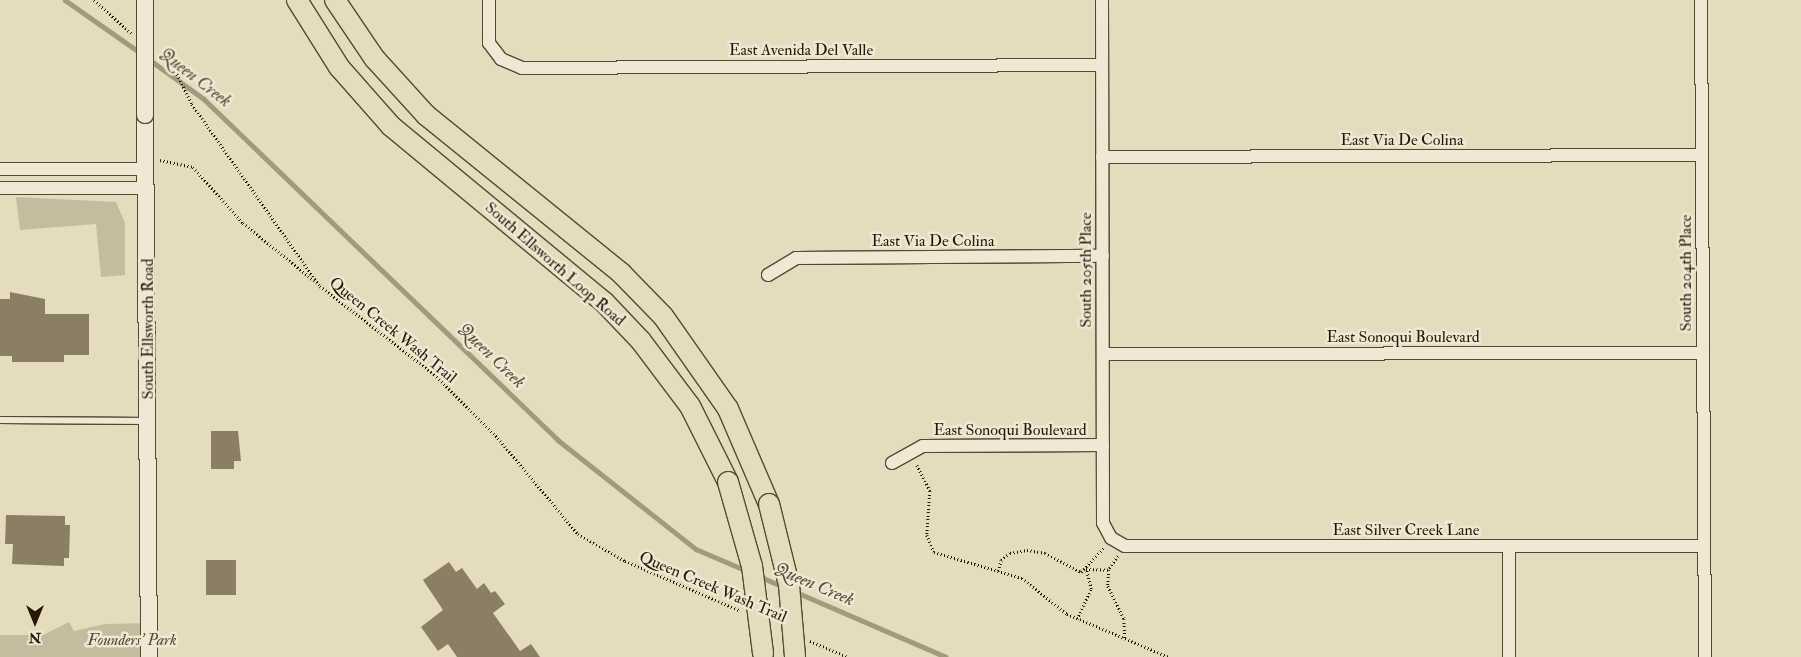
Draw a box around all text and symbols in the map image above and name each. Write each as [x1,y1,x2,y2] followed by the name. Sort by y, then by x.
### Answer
[729,40,873,60] street label: East Avenida Del Valle
[155,43,235,113] water label: Queen Creek
[1340,130,1464,150] street label: East Via De Colina
[481,198,629,330] street label: South Ellsworth Loop Road
[1076,212,1096,328] street label: South 205th Place
[1676,215,1696,331] street label: South 204th Place
[871,231,995,251] street label: East Via De Colina
[138,259,158,399] street label: South Ellsworth Road
[325,273,461,387] street label: Queen Creek Wash Trail
[453,319,529,393] water label: Queen Creek
[1326,327,1480,347] street label: East Sonoqui Boulevard
[933,420,1087,440] street label: East Sonoqui Boulevard
[1332,520,1480,540] street label: East Silver Creek Lane
[636,547,790,627] street label: Queen Creek Wash Trail
[771,558,857,612] water label: Queen Creek
[10,597,60,647] north arrow
[29,629,41,646] text: N
[87,630,177,650] park label: Founders' Park

